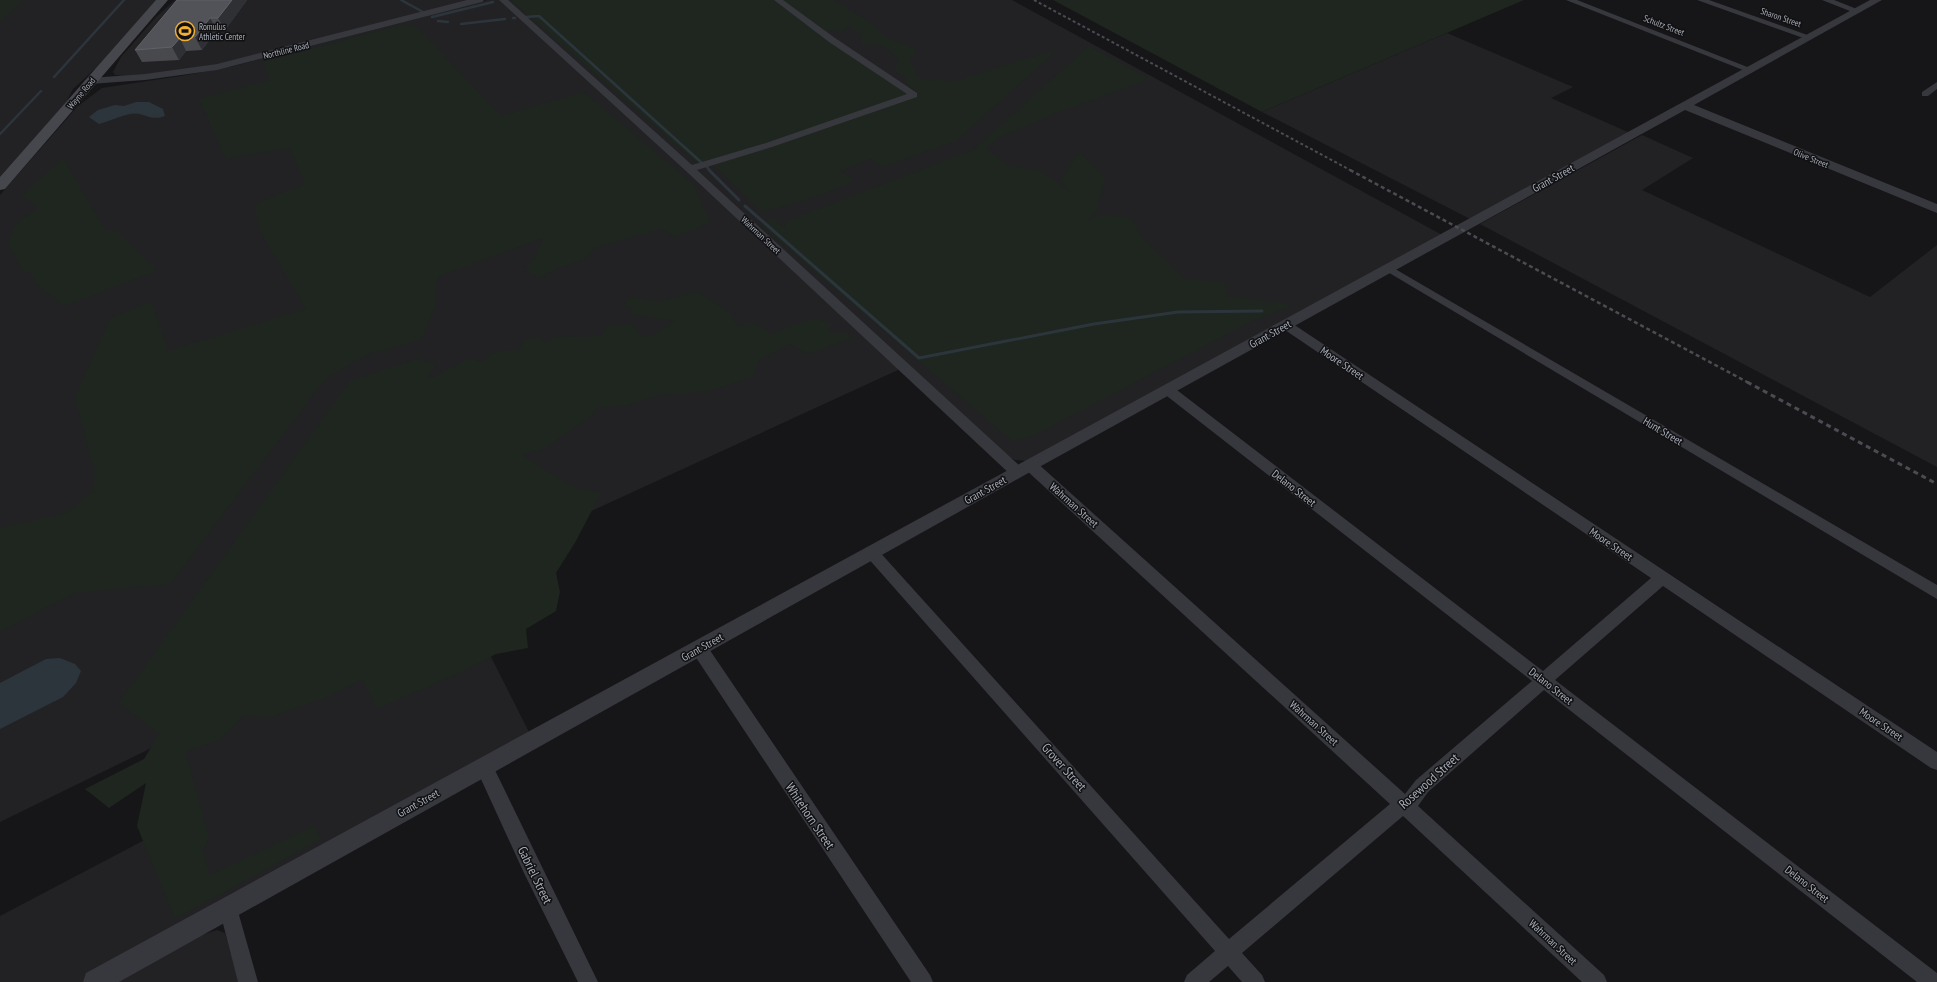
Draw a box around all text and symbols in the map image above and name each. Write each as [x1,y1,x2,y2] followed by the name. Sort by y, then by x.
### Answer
[1759,5,1803,29] street label: Sharon Street
[1642,12,1687,38] street label: Schultz Street
[174,20,196,42] sports icon: Romulus Athletic Center
[199,21,245,42] place label: Romulus Athletic Center
[262,39,310,61] street label: Northline Road
[65,75,97,111] street label: Wayne Road
[1792,146,1831,170] street label: Olive Street
[1530,161,1576,195] street label: Grant Street
[739,214,783,256] street label: Wahrman Street
[1247,317,1293,351] street label: Grant Street
[1318,343,1366,383] street label: Moore Street
[1641,414,1685,448] street label: Hunt Street
[1269,466,1319,510] street label: Delano Street
[962,473,1008,507] street label: Grant Street
[1047,479,1101,531] street label: Wahrman Street
[1587,524,1635,564] street label: Moore Street
[679,630,725,664] street label: Grant Street
[1526,664,1576,708] street label: Delano Street
[1287,697,1341,749] street label: Wahrman Street
[1857,704,1905,744] street label: Moore Street
[1038,739,1090,795] street label: Grover Street
[1395,749,1463,812] street label: Rosewood Street
[782,780,839,853] street label: Whitehorn Street
[395,786,441,820] street label: Grant Street
[514,844,556,907] street label: Gabriel Street
[1782,862,1832,906] street label: Delano Street
[1526,916,1580,968] street label: Wahrman Street

